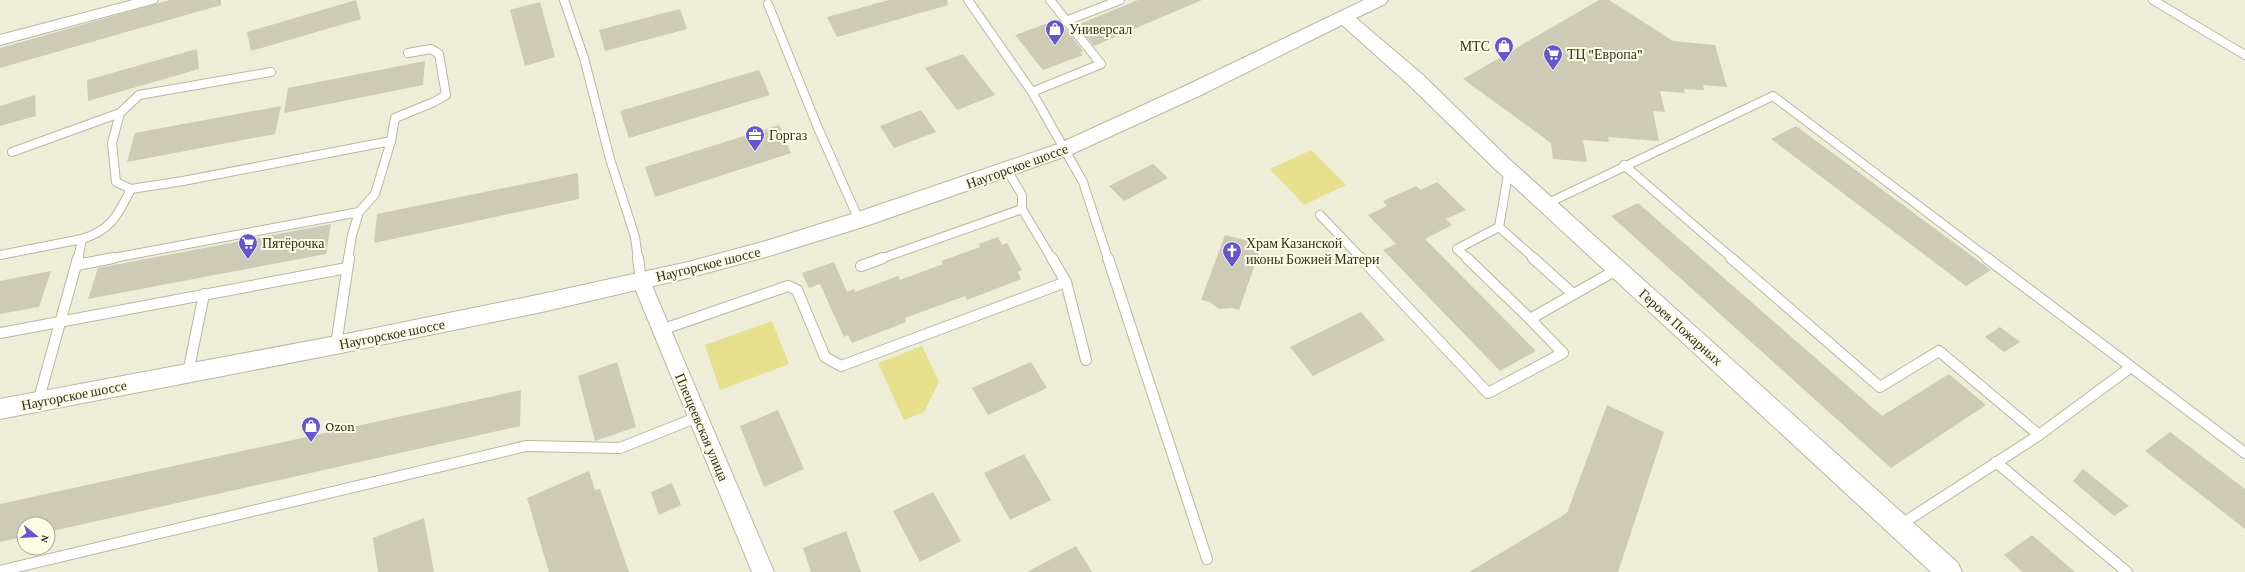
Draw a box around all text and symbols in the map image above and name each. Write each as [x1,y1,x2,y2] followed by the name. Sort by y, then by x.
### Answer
[1044,18,1066,46] shop icon: Универсал
[1069,21,1132,37] place label: Универсал
[1493,35,1515,63] shop icon: МТС
[1460,38,1490,54] place label: МТС
[1542,43,1564,71] supermarket icon: ТЦ "Европа"
[1567,46,1643,62] place label: ТЦ "Европа"
[744,124,766,152] office icon: Горгаз
[769,127,808,143] place label: Горгаз
[964,140,1070,192] street label: Наугорское шоссе
[237,232,259,260] supermarket icon: Пятёрочка
[262,235,325,251] place label: Пятёрочка
[1246,235,1380,267] place label: Храм Казанской иконы Божией Матери
[1221,240,1243,268] church icon: Храм Казанской иконы Божией Матери
[654,243,762,285] street label: Наугорское шоссе
[1636,285,1726,369] street label: Героев Пожарных
[338,316,446,352] street label: Наугорское шоссе
[672,371,732,484] street label: Плещеевская улица
[20,377,128,413] street label: Наугорское шоссе
[300,415,322,443] shop icon: Ozon
[325,418,355,434] place label: Ozon
[16,516,56,556] north arrow
[38,534,52,545] text: N

